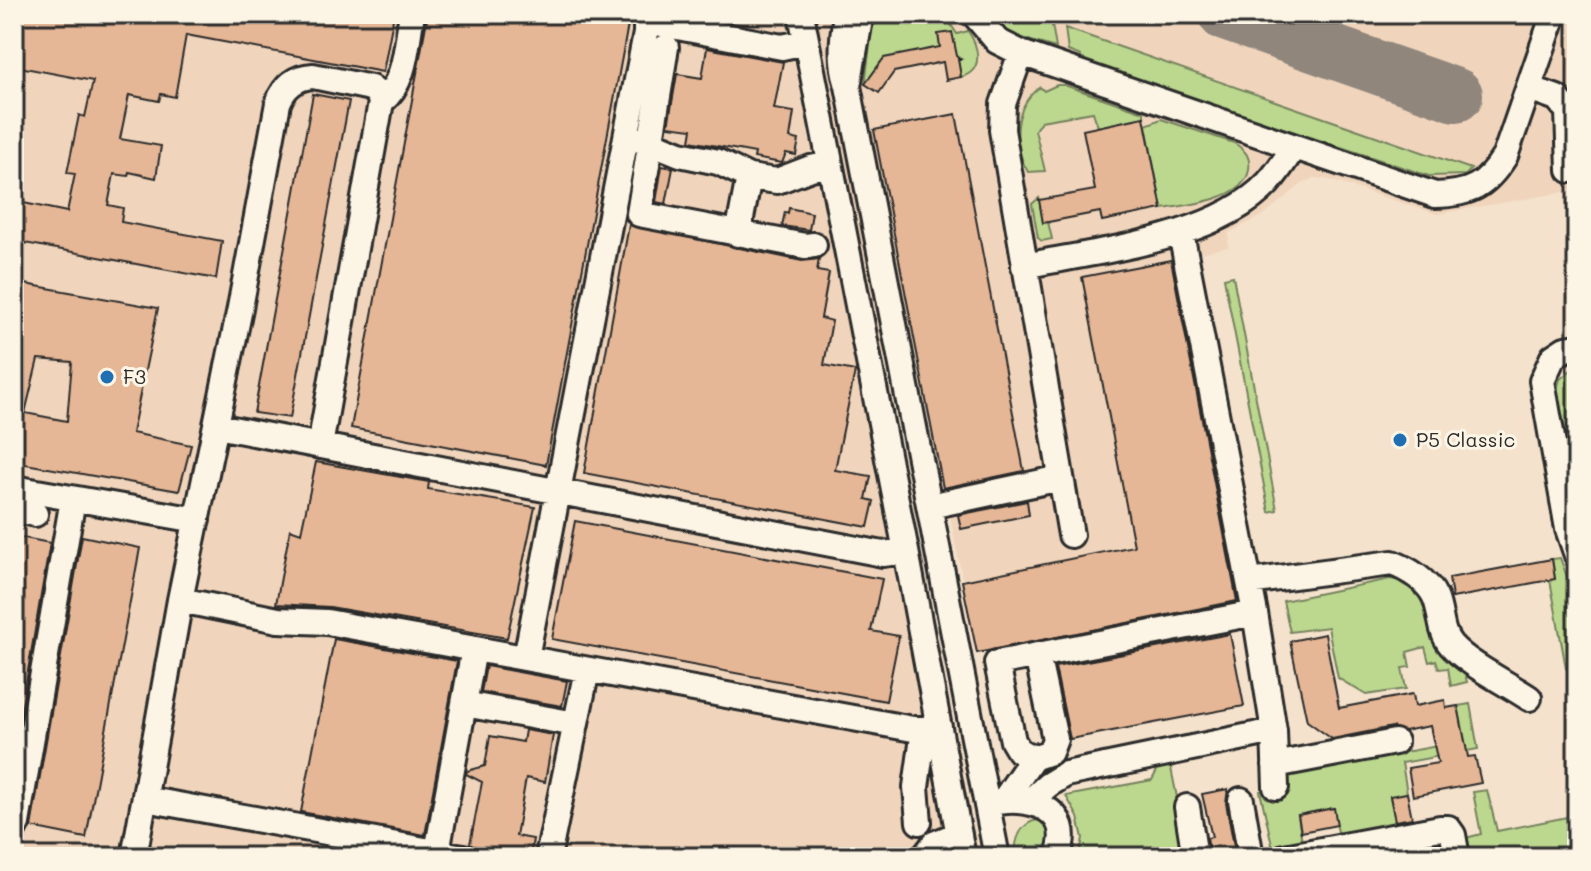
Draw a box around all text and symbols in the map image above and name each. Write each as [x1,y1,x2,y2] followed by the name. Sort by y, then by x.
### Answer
[123,363,146,389] place label: F3
[98,368,116,386] marker: F3
[1416,426,1515,452] place label: P5 Classic
[1391,431,1409,449] marker: P5 Classic

